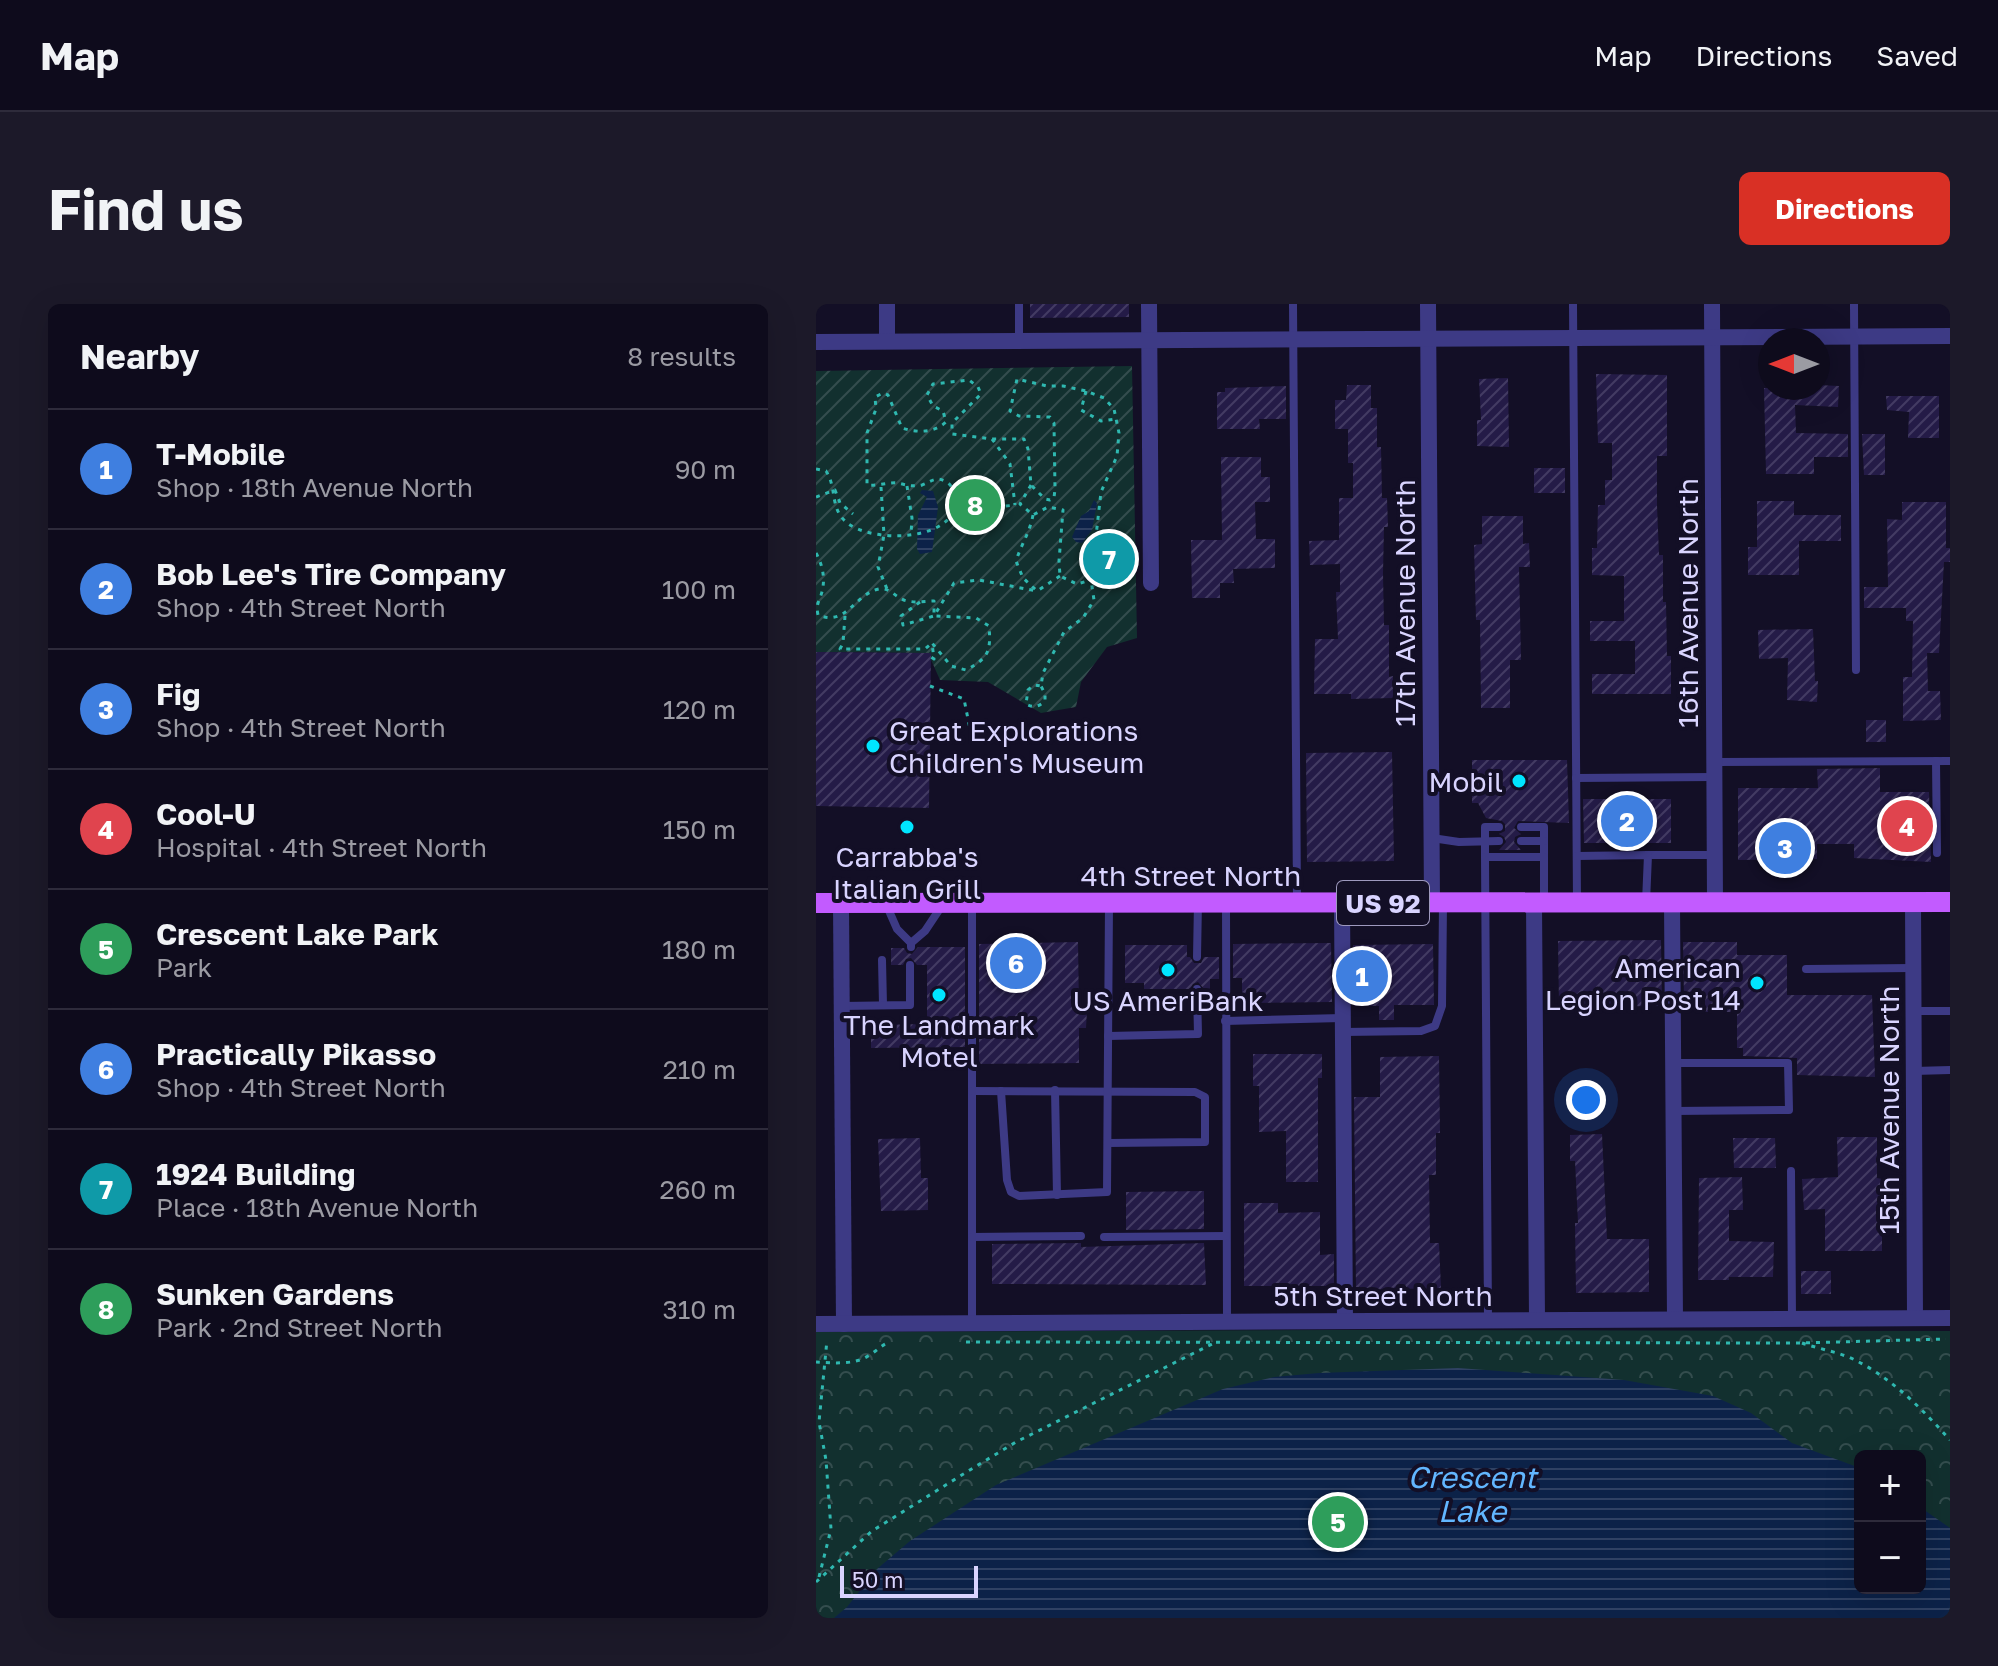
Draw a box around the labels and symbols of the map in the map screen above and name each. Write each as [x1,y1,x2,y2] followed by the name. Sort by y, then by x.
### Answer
[1758,328,1830,400] north arrow
[949,475,1001,535] pin: 8
[1671,478,1704,728] street label: 16th Avenue North
[1388,479,1421,727] street label: 17th Avenue North
[1083,529,1135,589] pin: 7
[889,714,1144,779] place label: Great Explorations Children's Museum
[864,737,882,755] marker: Great Explorations Children's Museum
[1428,765,1503,798] place label: Mobil
[1510,772,1528,790] marker: Mobil
[1601,791,1653,851] pin: 2
[1881,796,1933,856] pin: 4
[898,818,916,836] marker: Carrabba's Italian Grill
[1759,818,1811,878] pin: 3
[833,840,981,905] place label: Carrabba's Italian Grill
[1081,859,1301,892] street label: 4th Street North
[1337,881,1429,925] road number: US 92
[990,933,1042,993] pin: 6
[1336,946,1388,1006] pin: 1
[1545,951,1741,1016] place label: American Legion Post 14
[1159,961,1177,979] marker: US AmeriBank
[1748,974,1766,992] marker: American Legion Post 14
[1072,984,1264,1017] place label: US AmeriBank
[1872,985,1905,1235] street label: 15th Avenue North
[930,986,948,1004] marker: The Landmark Motel
[843,1008,1035,1073] place label: The Landmark Motel
[1566,1080,1606,1120] your location
[1273,1279,1493,1312] street label: 5th Street North
[1408,1459,1539,1529] water label: Crescent Lake
[1312,1492,1364,1552] pin: 5
[840,1562,978,1598] scale bar

